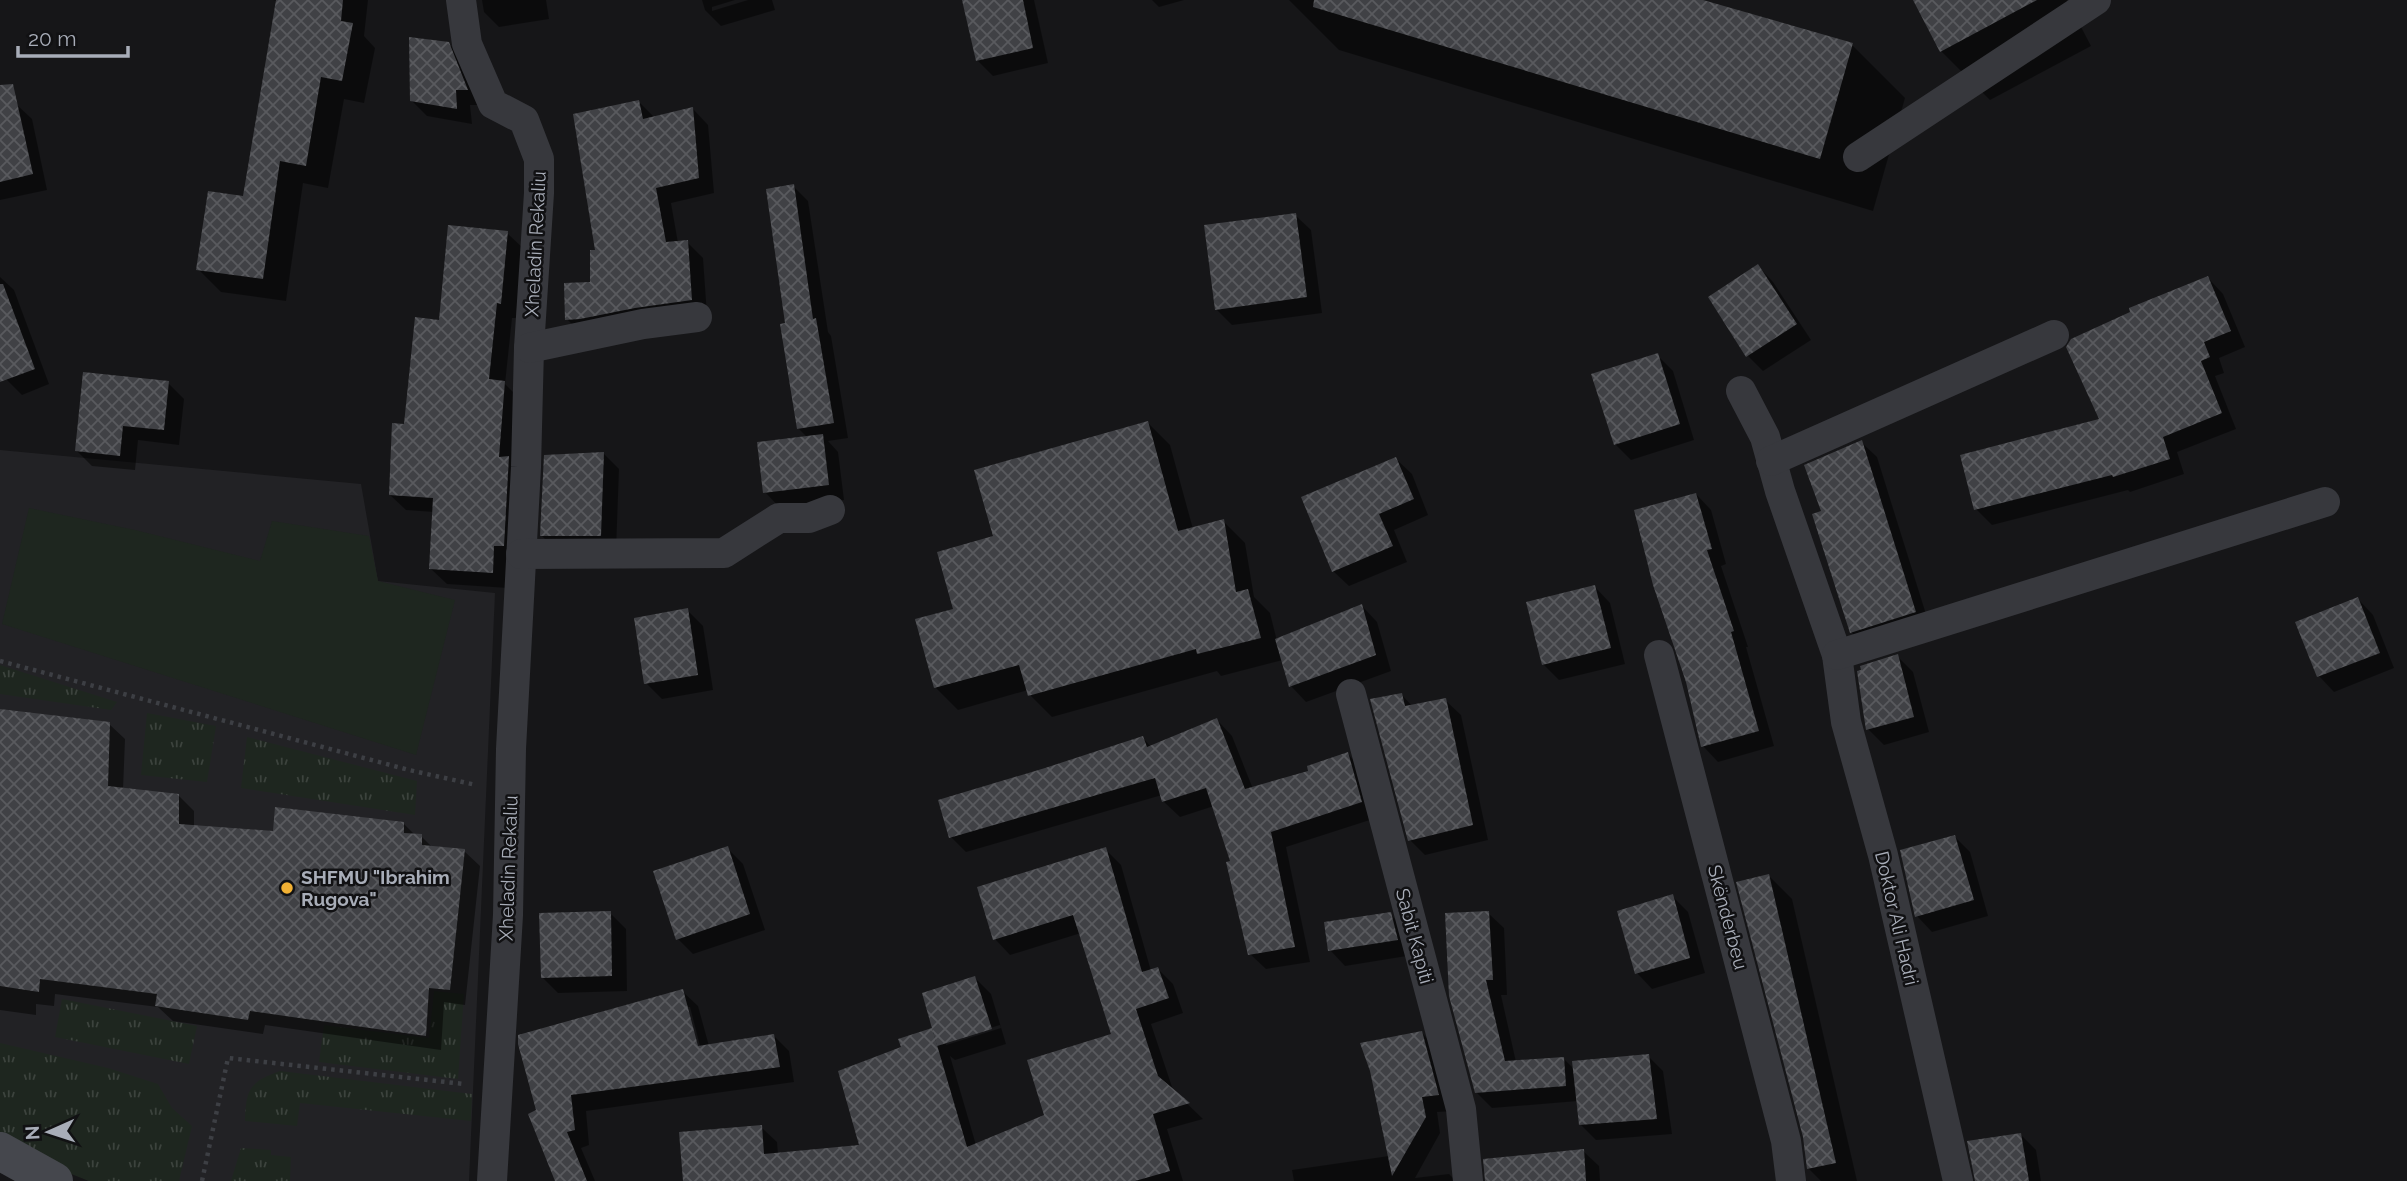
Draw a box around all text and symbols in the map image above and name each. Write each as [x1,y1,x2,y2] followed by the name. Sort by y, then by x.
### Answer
[18,14,128,58] scale bar
[28,26,76,51] text: 20 m
[520,171,550,317] street label: Xheladin Rekaliu
[494,795,522,941] street label: Xheladin Rekaliu
[1871,849,1923,987] street label: Doktor Ali Hadri
[1704,862,1752,972] street label: Skënderbeu
[301,866,450,910] place label: SHFMU "Ibrahim Rugova"
[279,880,295,896] marker: SHFMU "Ibrahim Rugova"
[1392,886,1438,986] street label: Sabit Kapiti
[14,1097,84,1167] north arrow
[21,1125,43,1141] text: N

